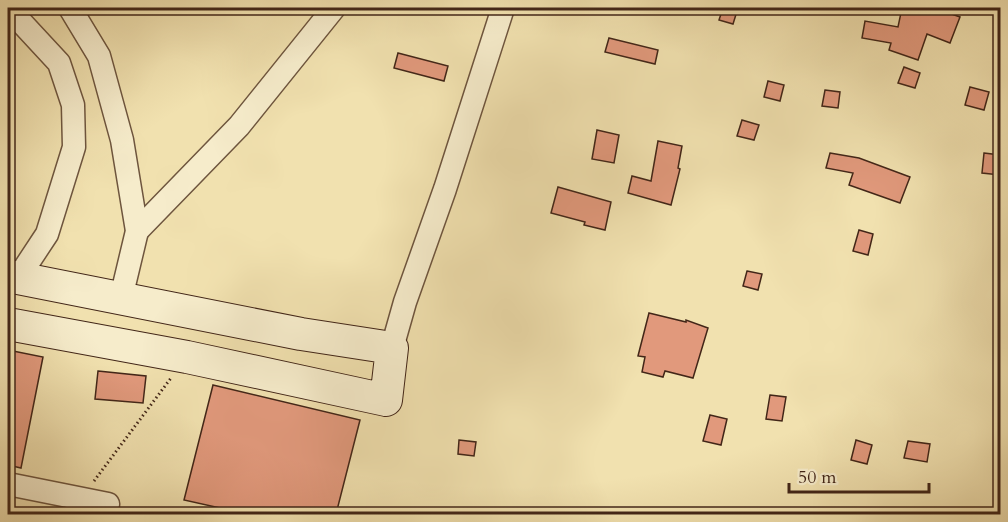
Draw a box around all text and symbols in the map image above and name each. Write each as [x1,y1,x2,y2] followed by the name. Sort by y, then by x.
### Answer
[789,456,928,494] scale bar
[798,465,837,490] text: 50 m

